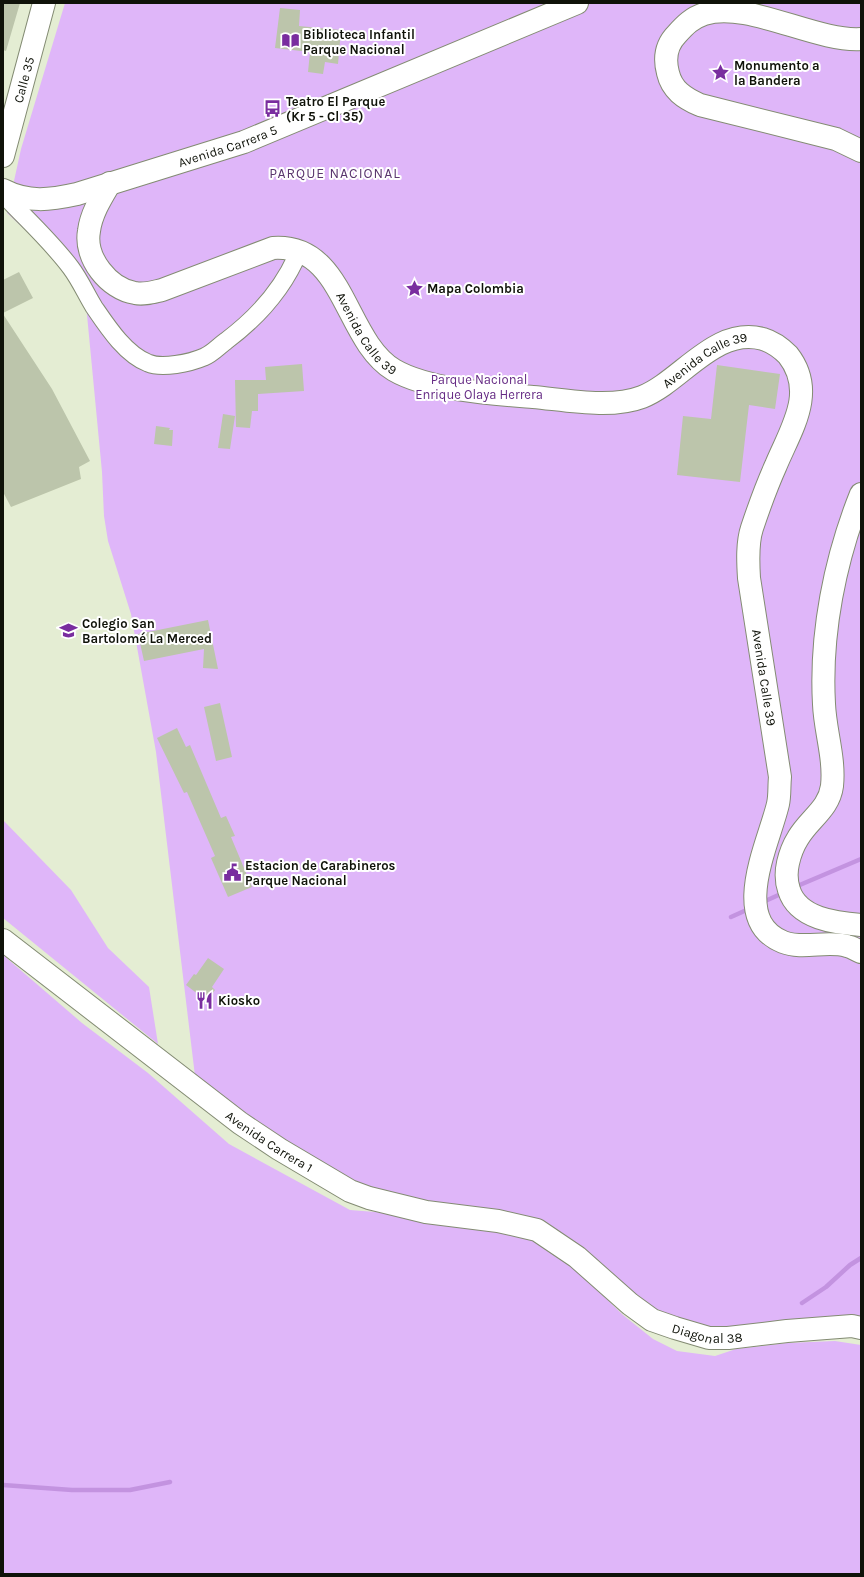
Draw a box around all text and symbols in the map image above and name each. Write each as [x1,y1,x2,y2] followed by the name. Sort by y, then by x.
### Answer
[303,27,415,58] place label: Biblioteca Infantil Parque Nacional
[280,31,300,51] library icon: Biblioteca Infantil Parque Nacional
[11,55,37,105] street label: Calle 35
[734,58,820,88] place label: Monumento a la Bandera
[711,62,731,82] place icon: Monumento a la Bandera
[286,94,385,124] place label: Teatro El Parque (Kr 5 - Cl 35)
[263,98,283,118] bus stop icon: Teatro El Parque (Kr 5 - Cl 35)
[176,122,279,170] street label: Avenida Carrera 5
[269,165,401,182] district label: PARQUE NACIONAL
[404,278,424,298] place icon: Mapa Colombia
[427,281,524,296] place label: Mapa Colombia
[333,289,400,378] street label: Avenida Calle 39
[660,330,748,391] street label: Avenida Calle 39
[415,372,543,403] park label: Parque Nacional Enrique Olaya Herrera
[82,616,212,646] place label: Colegio San Bartolomé La Merced
[59,620,79,640] school or university icon: Colegio San Bartolomé La Merced
[749,628,779,727] street label: Avenida Calle 39
[245,858,396,889] place label: Estacion de Carabineros Parque Nacional
[222,862,242,882] public building icon: Estacion de Carabineros Parque Nacional
[195,990,215,1010] restaurant icon: Kiosko
[218,993,260,1008] place label: Kiosko
[223,1108,315,1175] street label: Avenida Carrera 1
[670,1321,743,1347] street label: Diagonal 38

